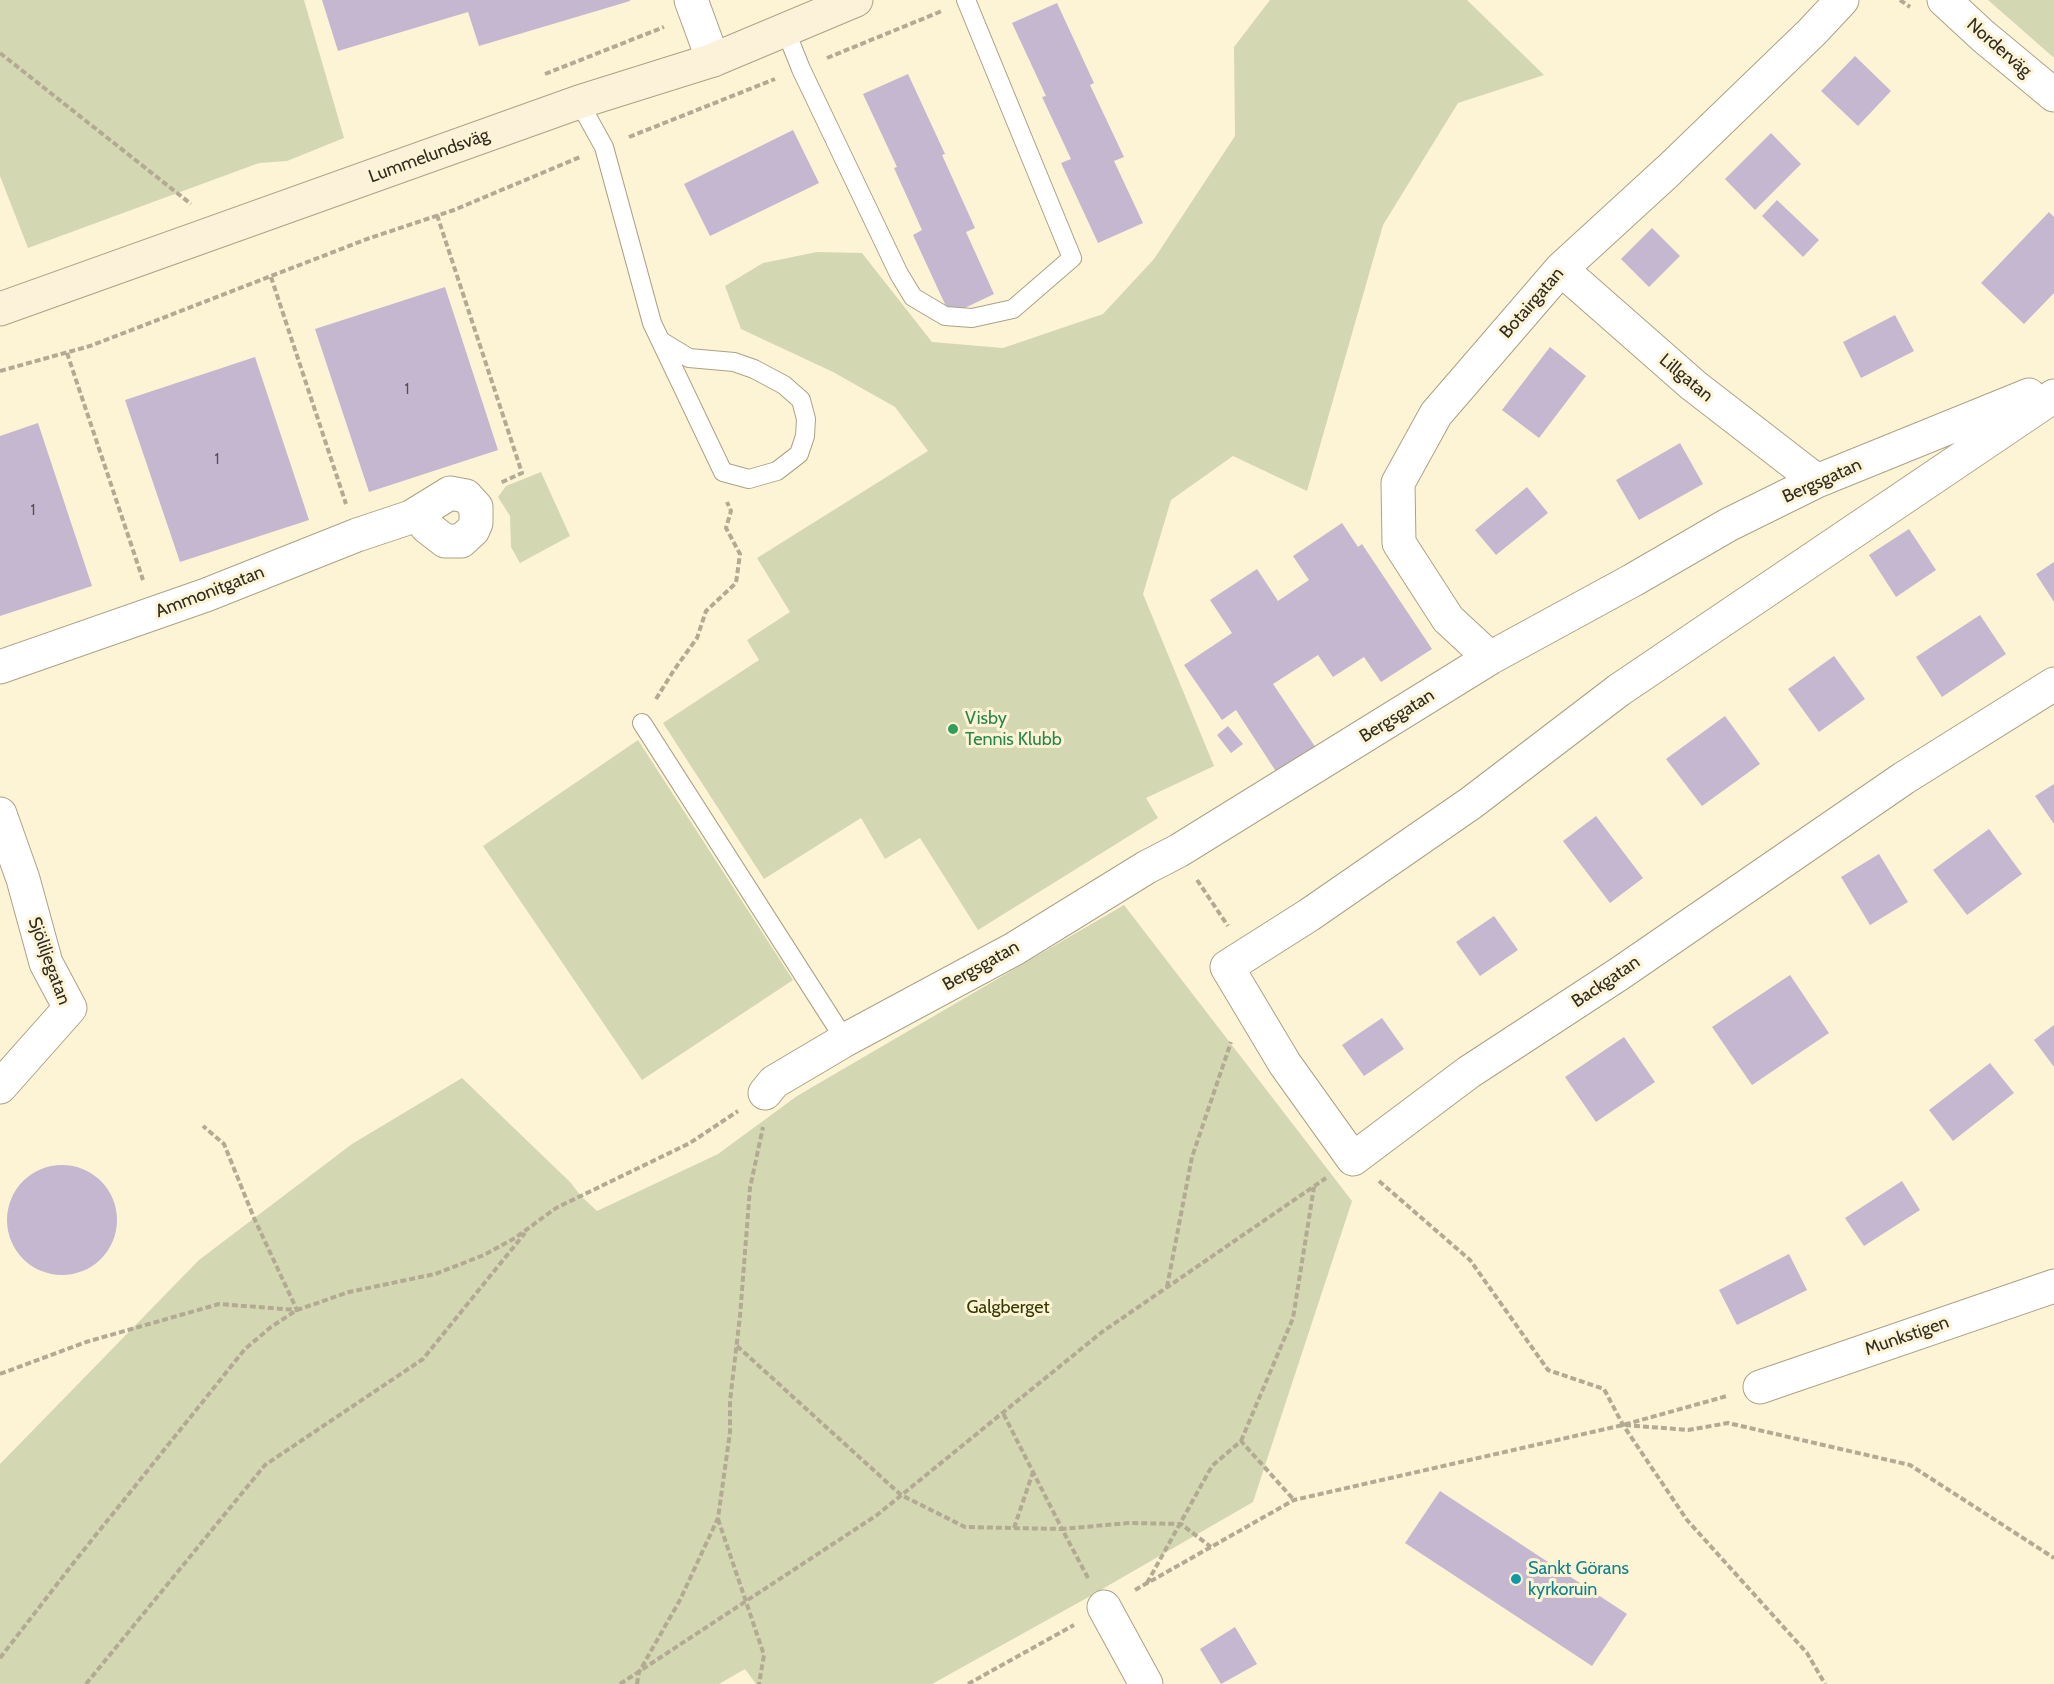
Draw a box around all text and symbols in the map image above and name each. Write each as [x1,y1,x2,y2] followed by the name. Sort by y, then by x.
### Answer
[1962,14,2036,82] street label: Norderväg
[366,124,492,188] street label: Lummelundsväg
[1495,263,1569,343] street label: Botairgatan
[1655,349,1717,407] street label: Lillgatan
[405,381,409,399] house number: 1
[215,451,219,469] house number: 1
[1779,454,1865,508] street label: Bergsgatan
[31,502,35,520] house number: 1
[153,561,267,623] street label: Ammonitgatan
[1356,685,1438,747] street label: Bergsgatan
[965,708,1062,750] place label: Visby Tennis Klubb
[946,722,960,736] marker: Visby Tennis Klubb
[23,914,75,1008] street label: Sjöliljegatan
[939,936,1023,996] street label: Bergsgatan
[1568,951,1644,1013] street label: Backgatan
[967,1297,1049,1319] park label: Galgberget
[1862,1312,1952,1360] street label: Munkstigen
[1528,1558,1629,1600] place label: Sankt Görans kyrkoruin
[1509,1572,1523,1586] marker: Sankt Görans kyrkoruin

